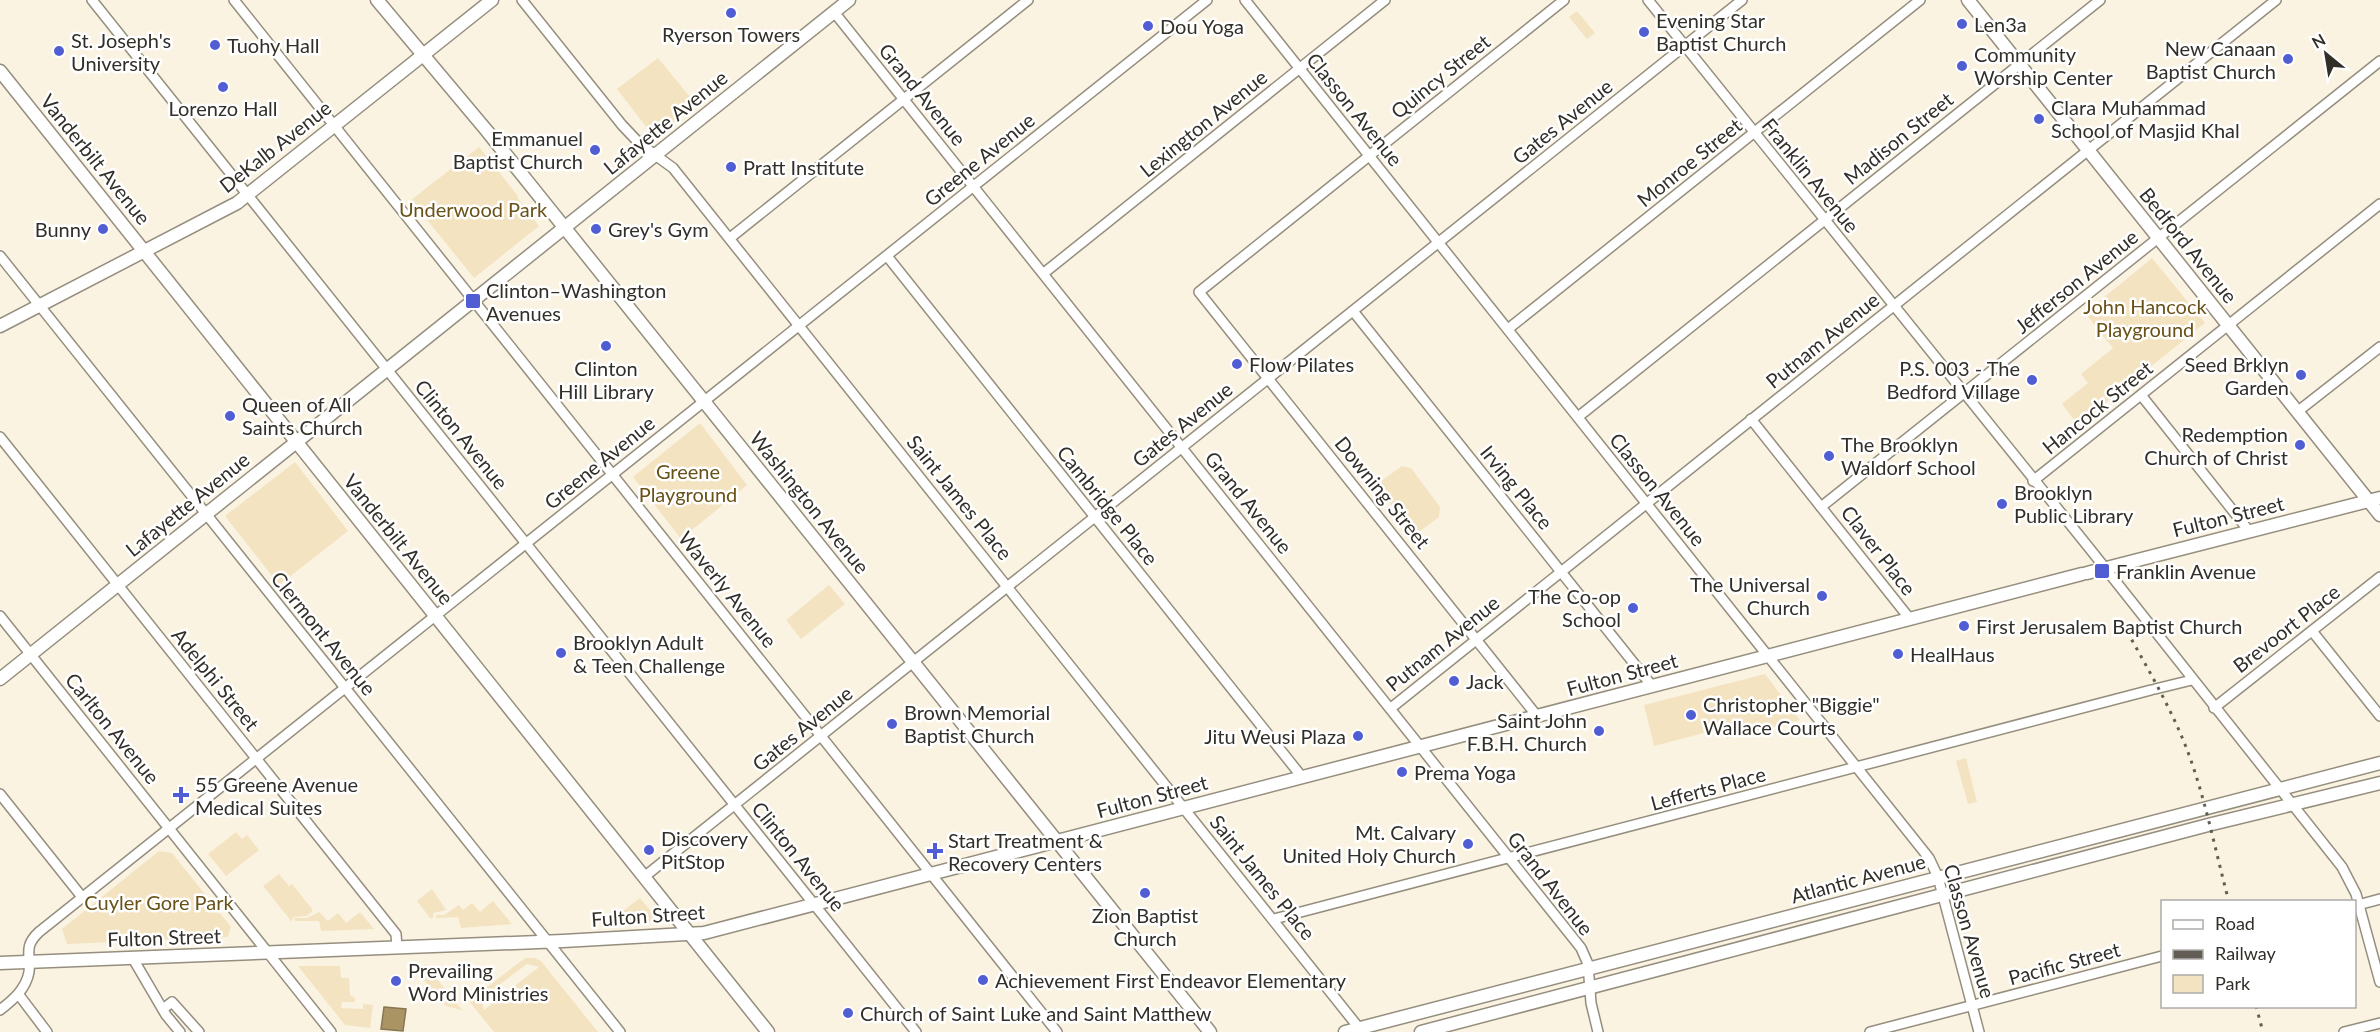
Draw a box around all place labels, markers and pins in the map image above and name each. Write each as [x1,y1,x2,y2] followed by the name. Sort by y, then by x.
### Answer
[724,6,738,20] marker: Ryerson Towers
[1656,8,1786,55] place label: Evening Star Baptist Church
[1974,12,2027,36] place label: Len3a
[1160,14,1244,38] place label: Dou Yoga
[1955,17,1969,31] marker: Len3a
[1141,19,1155,33] marker: Dou Yoga
[662,22,800,46] place label: Ryerson Towers
[1637,25,1651,39] marker: Evening Star Baptist Church
[71,28,171,75] place label: St. Joseph's University
[227,33,319,57] place label: Tuohy Hall
[2146,36,2276,83] place label: New Canaan Baptist Church
[208,38,222,52] marker: Tuohy Hall
[1974,42,2114,89] place label: Community Worship Center
[52,44,66,58] marker: St. Joseph's University
[2281,52,2295,66] marker: New Canaan Baptist Church
[1955,59,1969,73] marker: Community Worship Center
[216,80,230,94] marker: Lorenzo Hall
[2051,95,2240,142] place label: Clara Muhammad School of Masjid Khal
[168,96,278,120] place label: Lorenzo Hall
[2032,112,2046,126] marker: Clara Muhammad School of Masjid Khal
[453,126,583,173] place label: Emmanuel Baptist Church
[588,143,602,157] marker: Emmanuel Baptist Church
[743,155,864,179] place label: Pratt Institute
[724,160,738,174] marker: Pratt Institute
[35,217,92,241] place label: Bunny
[608,217,709,241] place label: Grey's Gym
[96,222,110,236] marker: Bunny
[589,222,603,236] marker: Grey's Gym
[486,278,666,325] place label: Clinton–Washington Avenues
[464,292,482,310] marker: Clinton–Washington Avenues
[599,339,613,353] marker: Clinton Hill Library
[1249,352,1354,376] place label: Flow Pilates
[2184,352,2289,399] place label: Seed Brklyn Garden
[558,356,654,403] place label: Clinton Hill Library
[1886,356,2020,403] place label: P.S. 003 - The Bedford Village
[1230,357,1244,371] marker: Flow Pilates
[2294,368,2308,382] marker: Seed Brklyn Garden
[2025,373,2039,387] marker: P.S. 003 - The Bedford Village
[242,392,363,439] place label: Queen of All Saints Church
[223,409,237,423] marker: Queen of All Saints Church
[2144,422,2288,469] place label: Redemption Church of Christ
[1841,432,1976,479] place label: The Brooklyn Waldorf School
[2293,438,2307,452] marker: Redemption Church of Christ
[1822,449,1836,463] marker: The Brooklyn Waldorf School
[2014,480,2134,527] place label: Brooklyn Public Library
[1995,497,2009,511] marker: Brooklyn Public Library
[2116,559,2256,583] place label: Franklin Avenue
[2093,562,2111,580] marker: Franklin Avenue
[1690,572,1810,619] place label: The Universal Church
[1528,584,1621,631] place label: The Co-op School
[1815,589,1829,603] marker: The Universal Church
[1626,601,1640,615] marker: The Co-op School
[1976,614,2243,638] place label: First Jerusalem Baptist Church
[1957,619,1971,633] marker: First Jerusalem Baptist Church
[573,630,725,677] place label: Brooklyn Adult & Teen Challenge
[1910,642,1995,666] place label: HealHaus
[554,646,568,660] marker: Brooklyn Adult & Teen Challenge
[1891,647,1905,661] marker: HealHaus
[1466,669,1505,693] place label: Jack
[1447,674,1461,688] marker: Jack
[1703,692,1880,739] place label: Christopher "Biggie" Wallace Courts
[904,700,1050,747] place label: Brown Memorial Baptist Church
[1467,708,1587,755] place label: Saint John F.B.H. Church
[1684,708,1698,722] marker: Christopher "Biggie" Wallace Courts
[885,717,899,731] marker: Brown Memorial Baptist Church
[1204,724,1346,748] place label: Jitu Weusi Plaza
[1592,724,1606,738] marker: Saint John F.B.H. Church
[1351,729,1365,743] marker: Jitu Weusi Plaza
[1414,760,1516,784] place label: Prema Yoga
[1395,765,1409,779] marker: Prema Yoga
[195,772,358,819] place label: 55 Greene Avenue Medical Suites
[172,786,190,804] marker: 55 Greene Avenue Medical Suites
[1282,820,1457,867] place label: Mt. Calvary United Holy Church
[661,826,749,873] place label: Discovery PitStop
[948,828,1104,875] place label: Start Treatment & Recovery Centers
[1461,837,1475,851] marker: Mt. Calvary United Holy Church
[926,842,944,860] marker: Start Treatment & Recovery Centers
[642,843,656,857] marker: Discovery PitStop
[1138,886,1152,900] marker: Zion Baptist Church
[1092,903,1198,950] place label: Zion Baptist Church
[408,958,548,1005] place label: Prevailing Word Ministries
[995,968,1347,992] place label: Achievement First Endeavor Elementary
[976,973,990,987] marker: Achievement First Endeavor Elementary
[389,974,403,988] marker: Prevailing Word Ministries
[860,1001,1212,1025] place label: Church of Saint Luke and Saint Matthew
[841,1006,855,1020] marker: Church of Saint Luke and Saint Matthew

